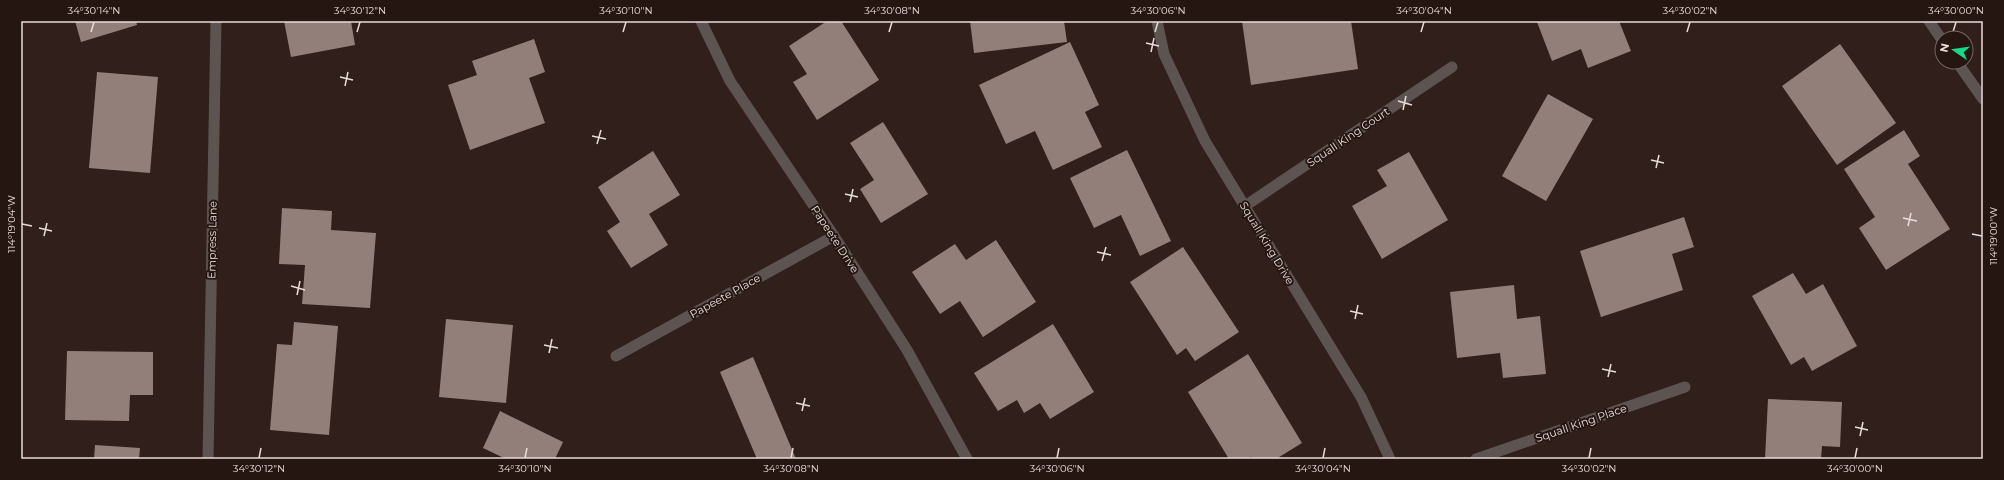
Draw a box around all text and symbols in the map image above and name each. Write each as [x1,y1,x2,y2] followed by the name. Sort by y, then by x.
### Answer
[68,4,120,17] text: 34°30'14"N
[334,4,386,17] text: 34°30'12"N
[599,4,653,17] text: 34°30'10"N
[864,4,920,17] text: 34°30'08"N
[1130,4,1186,17] text: 34°30'06"N
[1396,4,1452,17] text: 34°30'04"N
[1663,4,1717,17] text: 34°30'02"N
[1928,4,1984,17] text: 34°30'00"N
[1934,30,1974,70] north arrow
[1936,42,1952,54] text: N
[1304,104,1392,170] street label: Squall King Court
[5,195,18,253] text: 114°19'04"W
[1237,199,1297,287] street label: Squall King Drive
[204,200,220,279] street label: Empress Lane
[808,203,862,276] street label: Papeete Drive
[1987,207,2000,265] text: 114°19'00"W
[687,271,763,321] street label: Papeete Place
[1534,401,1629,445] street label: Squall King Place
[233,462,285,475] text: 34°30'12"N
[498,462,552,475] text: 34°30'10"N
[763,462,819,475] text: 34°30'08"N
[1029,462,1085,475] text: 34°30'06"N
[1295,462,1351,475] text: 34°30'04"N
[1562,462,1616,475] text: 34°30'02"N
[1827,462,1883,475] text: 34°30'00"N

